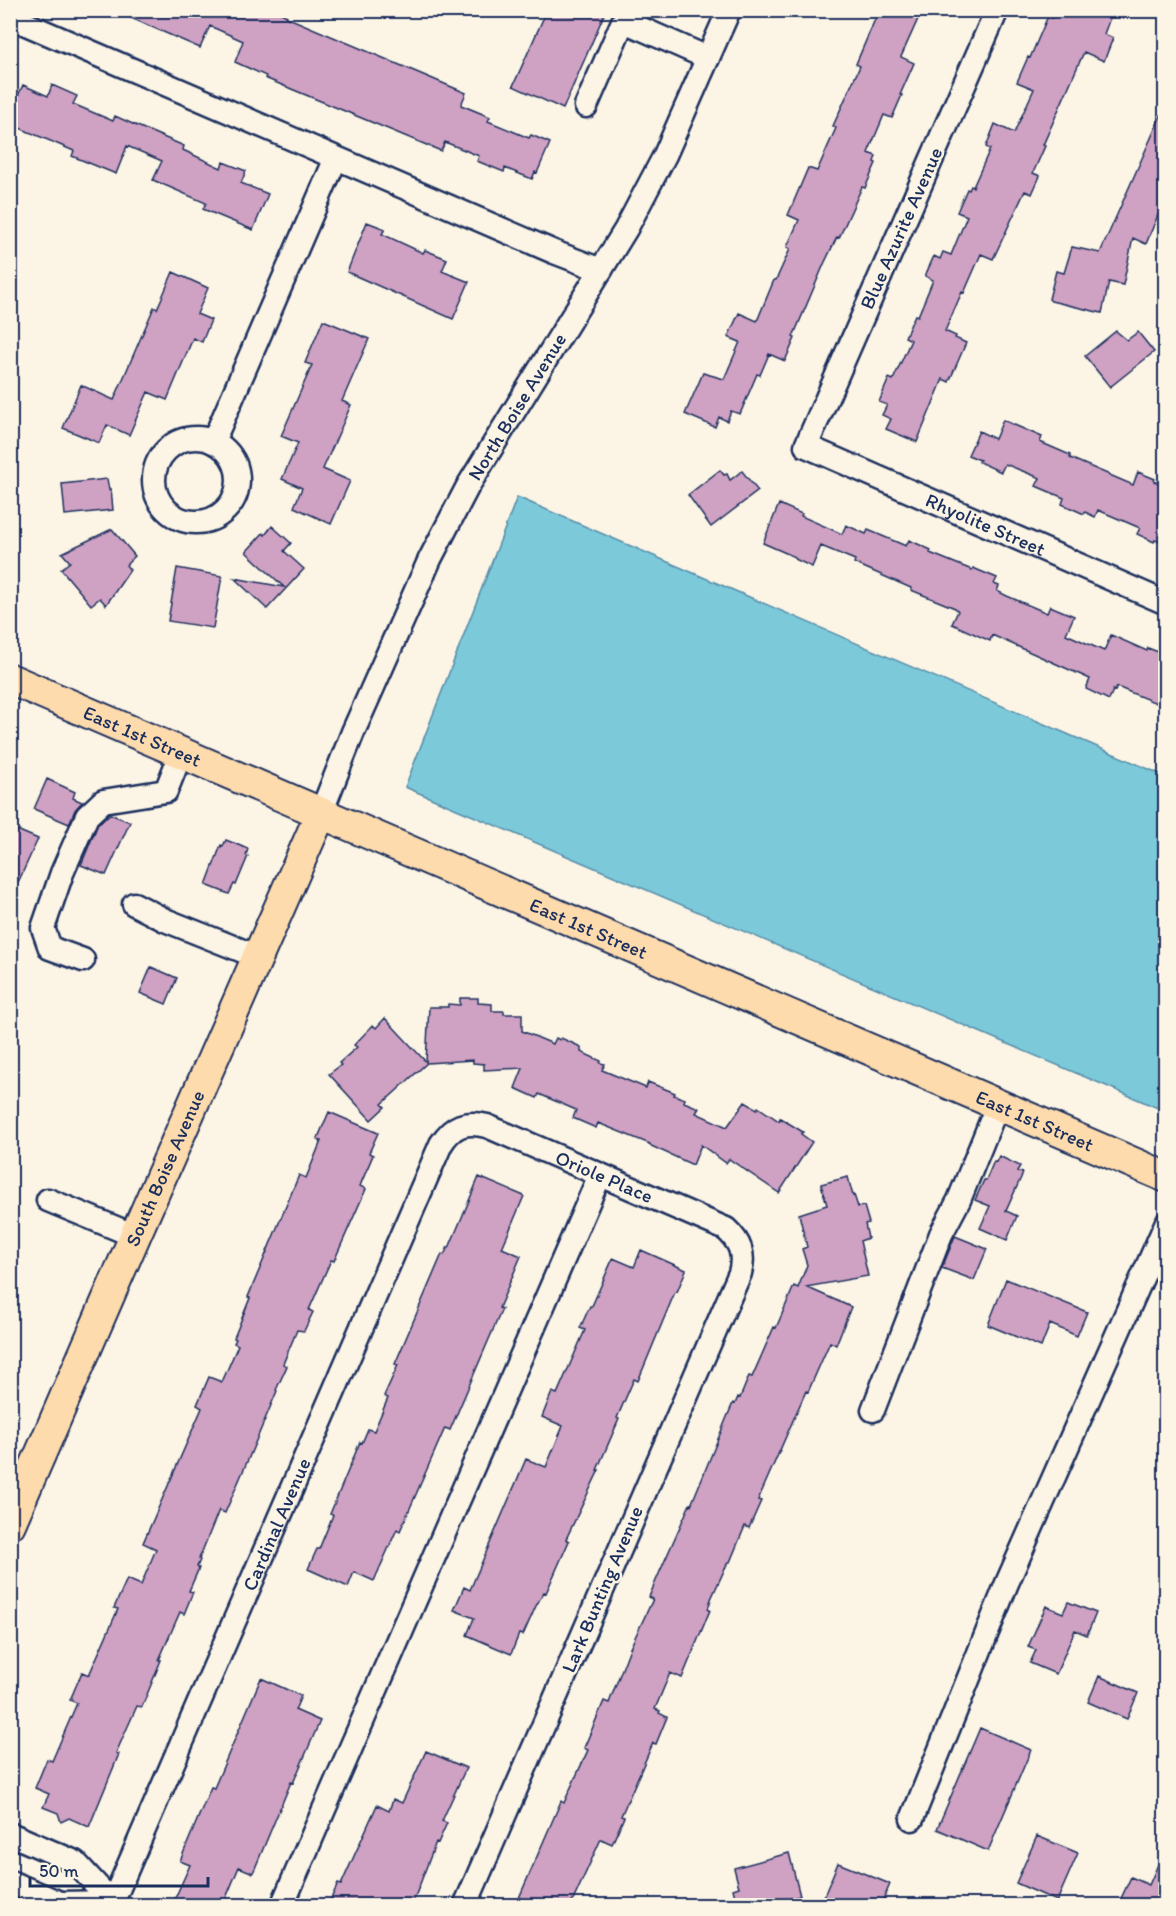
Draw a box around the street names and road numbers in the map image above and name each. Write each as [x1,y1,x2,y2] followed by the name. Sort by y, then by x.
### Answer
[854,143,948,313] street label: Blue Azurite Avenue
[462,328,571,485] street label: North Boise Avenue
[922,488,1049,561] street label: Rhyolite Street
[80,700,205,772] street label: East 1st Street
[526,892,651,964] street label: East 1st Street
[972,1085,1098,1156] street label: East 1st Street
[120,1086,210,1250] street label: South Boise Avenue
[552,1145,657,1208] street label: Oriole Place
[237,1454,316,1594] street label: Cardinal Avenue
[556,1502,648,1676] street label: Lark Bunting Avenue

